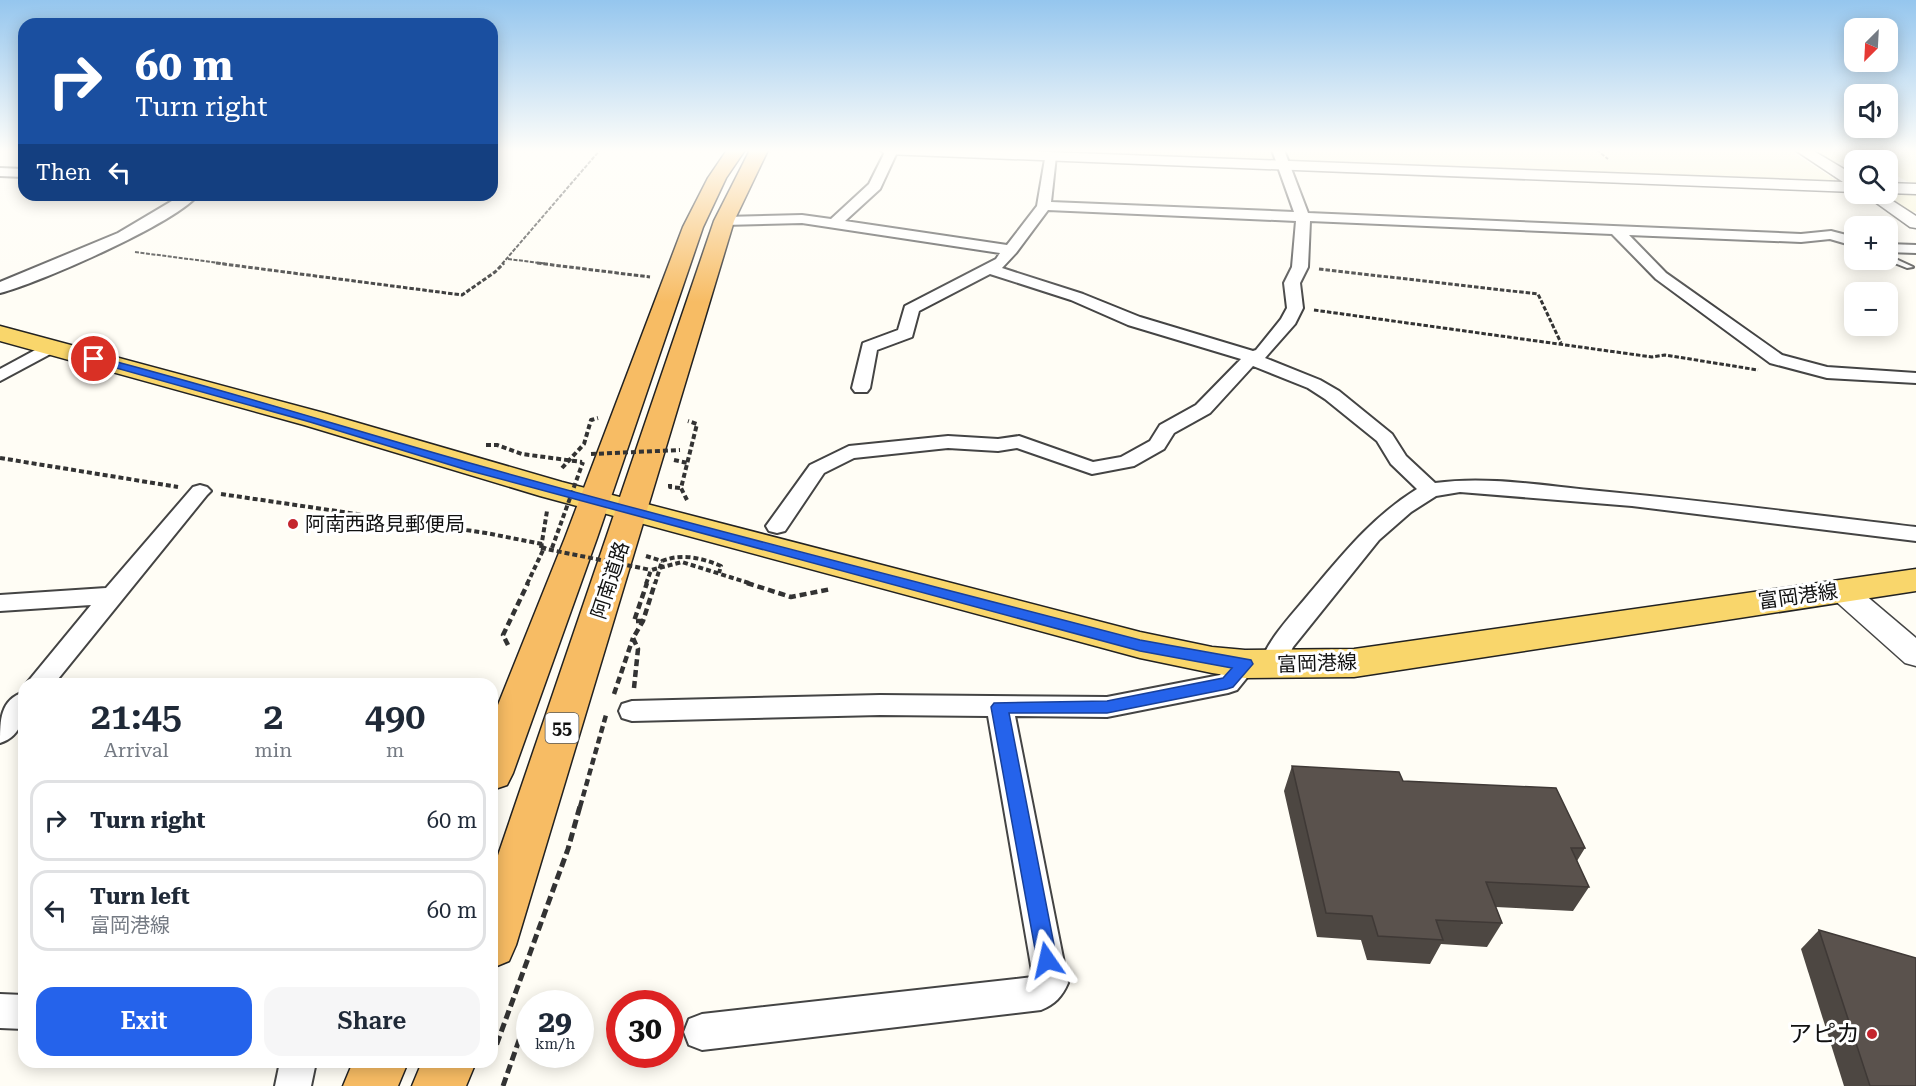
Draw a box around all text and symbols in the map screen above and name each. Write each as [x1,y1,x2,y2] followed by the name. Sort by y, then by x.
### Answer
[1844,18,1898,72] north arrow
[1844,18,1898,336] map controls
[135,41,233,90] text: 60 m
[36,42,114,120] icon: right
[1844,84,1898,138] button: sound
[135,91,268,123] text: Turn right
[1844,150,1898,204] button: search
[103,156,136,189] icon: left
[36,160,91,185] text: Then
[1844,216,1898,270] button: +
[1844,282,1898,336] button: −
[68,333,119,384] pin
[77,342,110,375] icon: arrive
[305,512,465,536] place label: 阿南西路見郵便局
[286,517,300,531] marker: 阿南西路見郵便局
[586,538,634,622] street label: 阿南道路
[1757,579,1839,613] street label: 富岡港線
[1277,650,1357,676] street label: 富岡港線
[91,696,182,738] text: 21:45
[263,696,283,738] text: 2
[365,696,425,738] text: 490
[546,713,578,743] road number: 55
[104,738,169,762] text: Arrival
[255,738,292,762] text: min
[386,738,404,762] text: m
[39,804,72,837] icon: right
[90,808,205,833] text: Turn right
[427,808,477,833] text: 60 m
[90,884,190,909] text: Turn left
[39,894,72,927] icon: left
[427,898,477,923] text: 60 m
[90,913,170,937] text: 富岡港線
[1015,928,1079,992] position arrow
[36,987,252,1056] button: Exit
[264,987,480,1056] button: Share
[606,990,684,1068] speed limit sign: 30
[538,1004,572,1039] text: 29
[1788,1020,1860,1048] place label: アピカ
[1865,1027,1879,1041] marker: アピカ
[535,1035,575,1053] text: km/h

